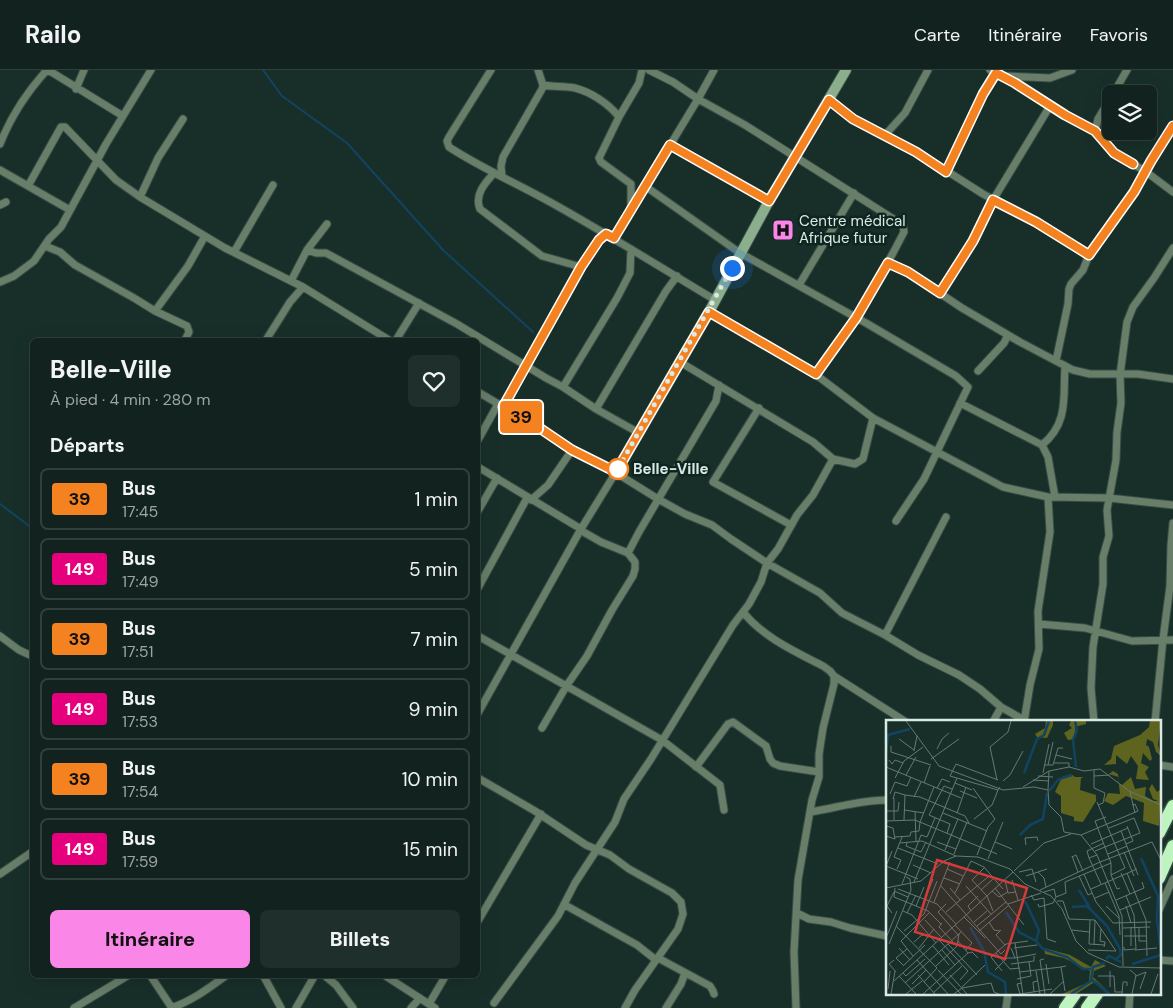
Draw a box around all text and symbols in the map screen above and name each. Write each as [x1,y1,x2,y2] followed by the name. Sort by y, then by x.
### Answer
[25,19,81,50] text: Railo
[914,23,960,47] text: Carte
[988,23,1062,47] text: Itinéraire
[1090,23,1148,47] text: Favoris
[1102,85,1157,140] map controls
[1102,85,1157,140] button: layers
[799,211,906,248] place label: Centre médical Afrique futur
[771,218,795,242] hospital icon: Centre médical Afrique futur
[720,256,745,281] your location
[50,354,172,385] text: Belle-Ville
[408,355,460,407] button: heart
[50,389,211,410] text: À pied · 4 min · 280 m
[498,401,544,433] line badge: 39
[510,405,532,429] text: 39
[50,433,125,458] text: Départs
[607,458,629,480] marker: Belle-Ville
[633,459,709,479] place label: Belle-Ville
[122,476,156,501] text: Bus
[69,487,90,511] text: 39
[415,487,458,512] text: 1 min
[122,501,158,522] text: 17:45
[122,546,156,571] text: Bus
[65,557,94,581] text: 149
[409,557,458,582] text: 5 min
[122,571,159,592] text: 17:49
[122,616,156,641] text: Bus
[69,627,90,651] text: 39
[410,627,458,652] text: 7 min
[122,641,154,662] text: 17:51
[122,686,156,711] text: Bus
[65,697,94,721] text: 149
[409,697,458,722] text: 9 min
[122,711,158,732] text: 17:53
[886,720,1160,996] inset map
[122,756,156,781] text: Bus
[69,767,90,791] text: 39
[402,767,458,792] text: 10 min
[122,781,158,802] text: 17:54
[122,826,156,851] text: Bus
[65,837,94,861] text: 149
[403,837,458,862] text: 15 min
[122,851,158,872] text: 17:59
[50,910,250,968] button: Itinéraire
[260,910,460,968] button: Billets

